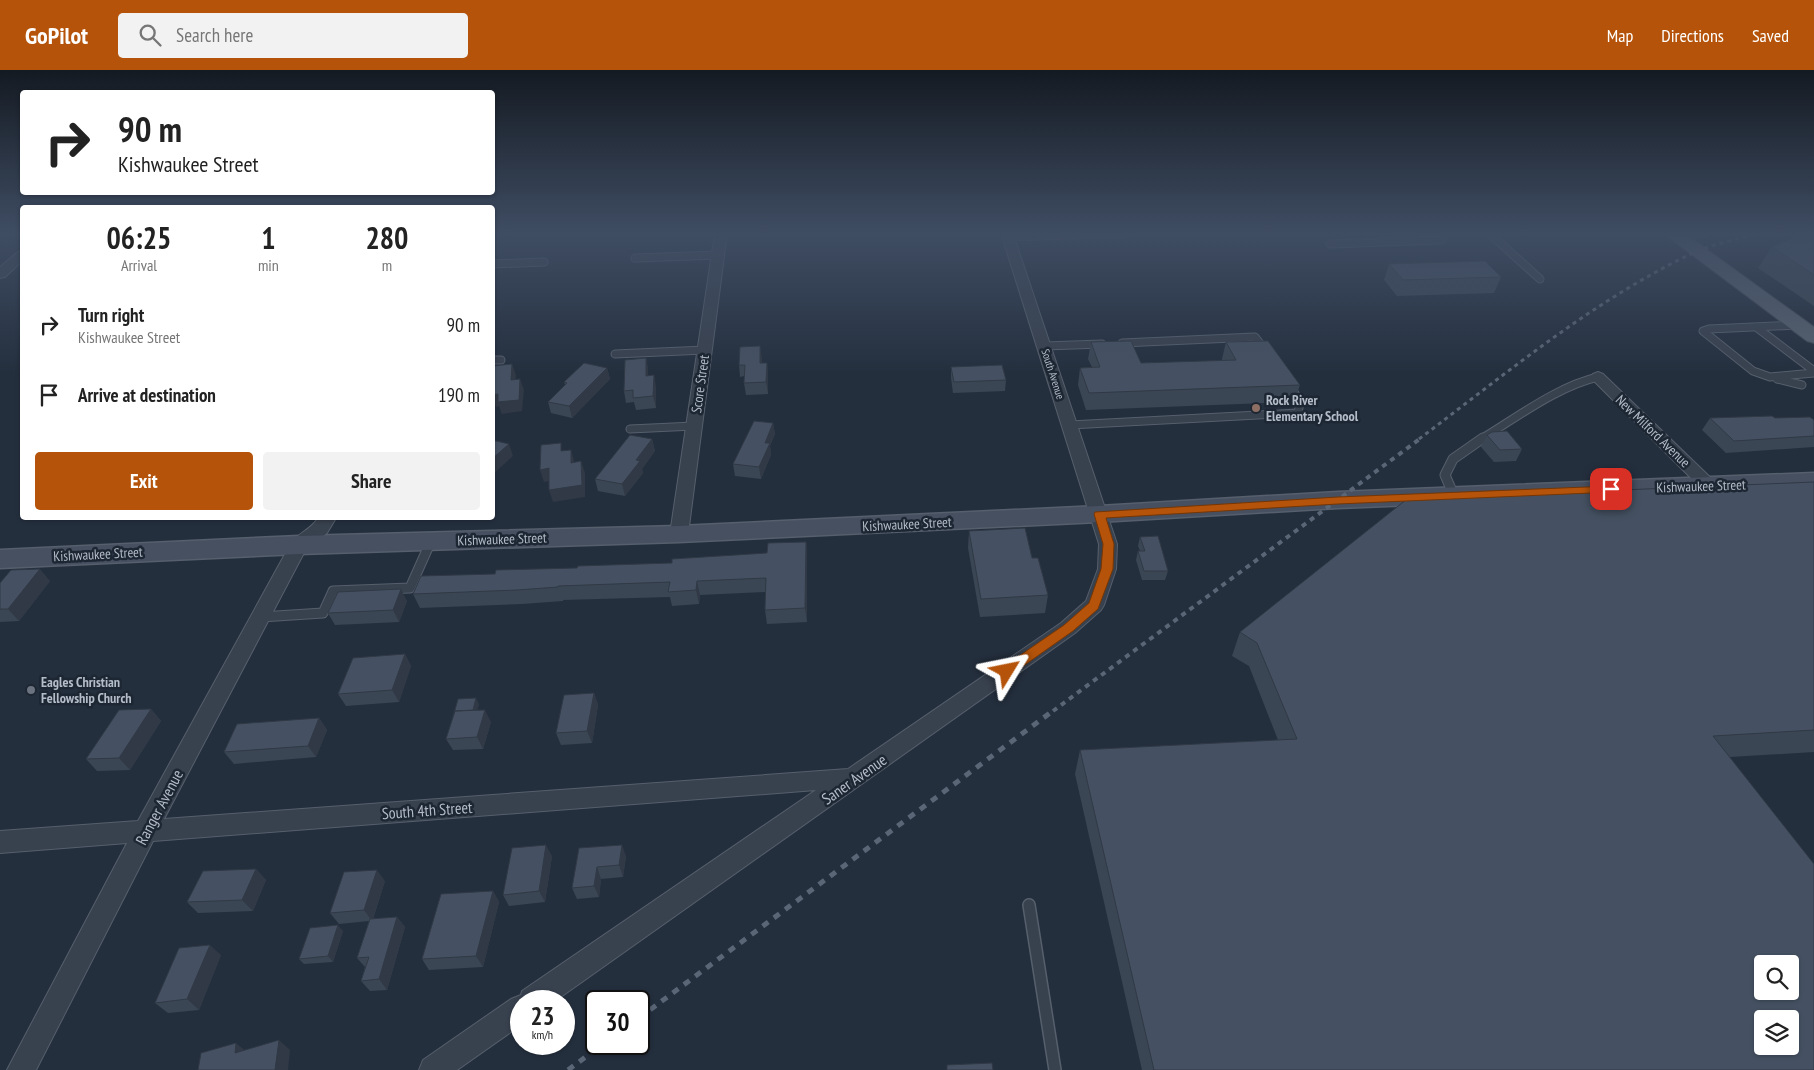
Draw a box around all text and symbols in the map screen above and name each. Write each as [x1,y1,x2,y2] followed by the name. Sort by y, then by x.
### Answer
[118,13,468,58] search box
[25,20,88,51] text: GoPilot
[136,21,164,49] icon: search
[176,23,253,47] text: Search here
[1607,24,1633,47] text: Map
[1661,24,1724,47] text: Directions
[1752,24,1789,47] text: Saved
[118,106,182,152] text: 90 m
[35,110,100,175] icon: right
[118,150,259,178] text: Kishwaukee Street
[107,218,171,257] text: 06:25
[261,218,276,257] text: 1
[365,218,408,257] text: 280
[121,255,157,275] text: Arrival
[258,255,279,275] text: min
[382,255,392,275] text: m
[78,303,144,327] text: Turn right
[35,311,63,339] icon: right
[447,313,480,337] text: 90 m
[78,327,180,347] text: Kishwaukee Street
[1038,347,1068,401] street label: South Avenue
[687,354,713,414] street label: Score Street
[35,381,63,409] icon: arrive
[78,383,216,407] text: Arrive at destination
[438,383,480,407] text: 190 m
[1266,391,1359,425] place label: Rock River Elementary School
[1612,391,1694,471] street label: New Milford Avenue
[1250,402,1262,414] marker: Rock River Elementary School
[35,452,253,510] button: Exit
[263,452,480,510] button: Share
[1590,468,1632,510] pin
[1597,475,1625,503] icon: arrive
[1656,475,1746,497] street label: Kishwaukee Street
[862,513,952,535] street label: Kishwaukee Street
[457,528,547,550] street label: Kishwaukee Street
[53,543,143,565] street label: Kishwaukee Street
[980,644,1032,696] position arrow
[41,673,132,707] place label: Eagles Christian Fellowship Church
[25,684,37,696] marker: Eagles Christian Fellowship Church
[818,749,890,809] street label: Saner Avenue
[131,766,187,848] street label: Ranger Avenue
[381,797,474,823] street label: South 4th Street
[1754,955,1799,1055] map controls
[1754,955,1799,1000] button: search
[585,990,650,1055] speed limit sign: 30
[531,1000,554,1032] text: 23
[1754,1010,1799,1055] button: layers
[532,1027,553,1042] text: km/h

